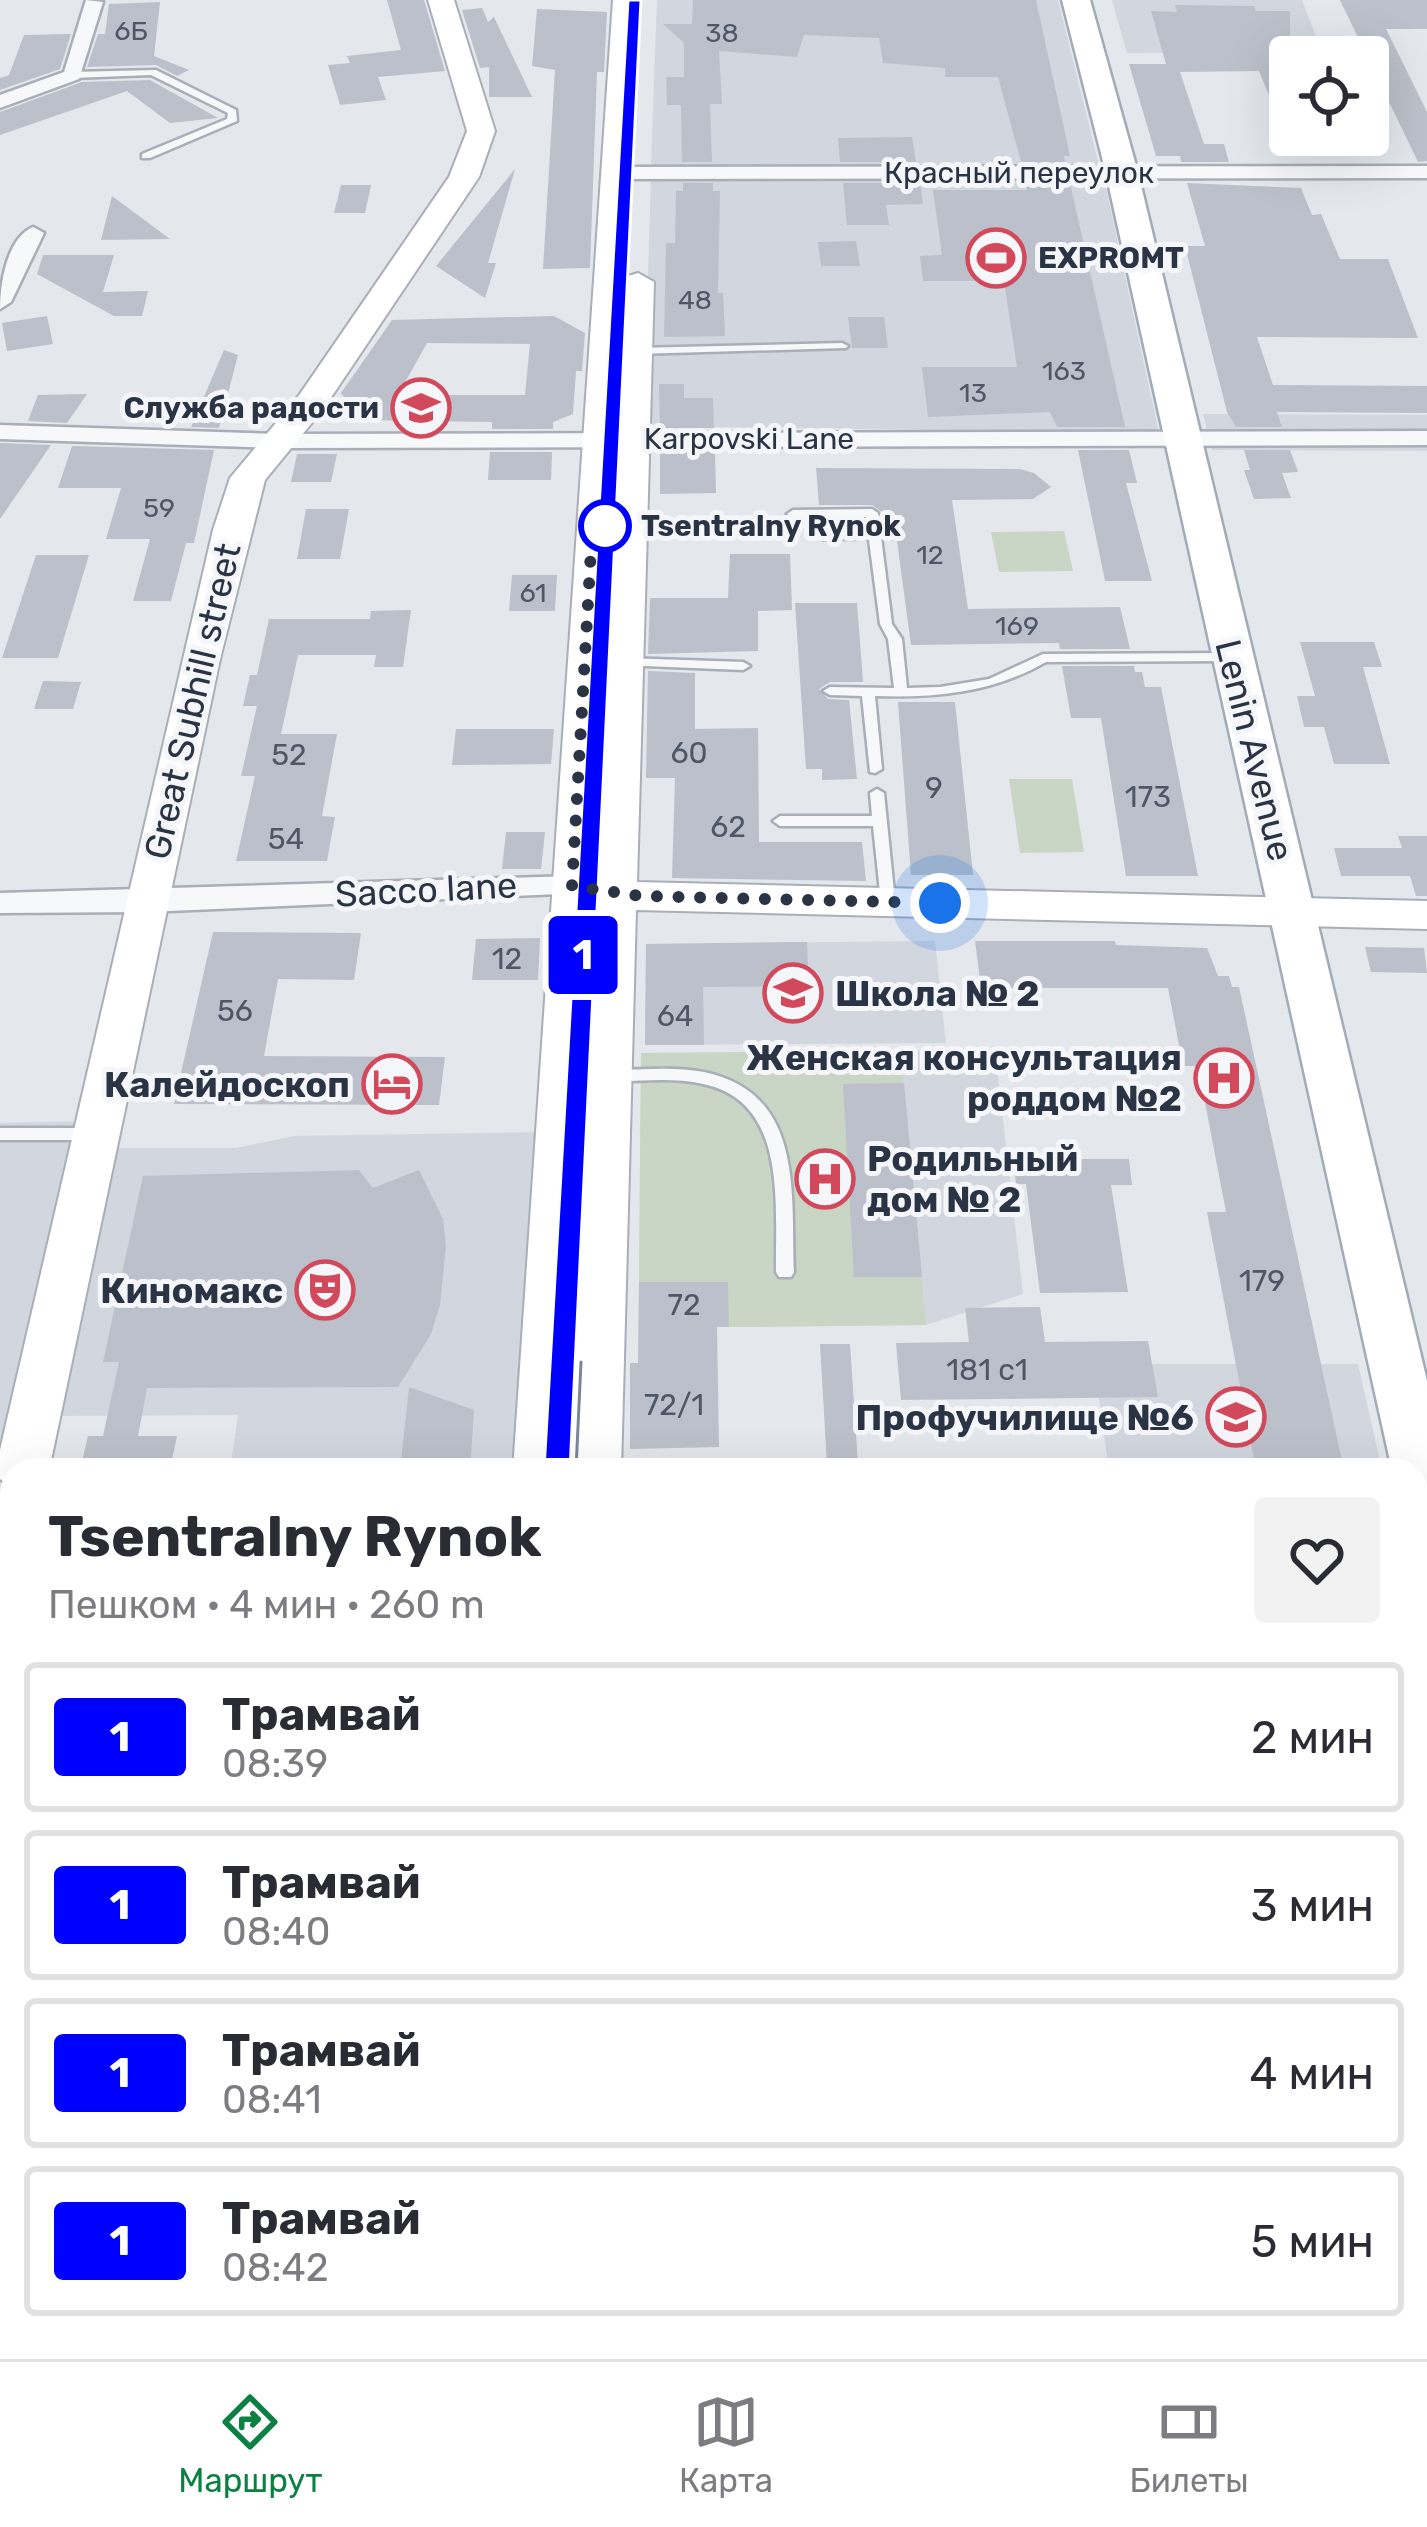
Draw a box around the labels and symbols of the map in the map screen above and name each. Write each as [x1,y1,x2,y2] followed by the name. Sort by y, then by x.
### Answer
[114,15,148,47] house number: 6Б
[705,17,739,49] house number: 38
[884,155,1154,191] street label: Красный переулок
[965,227,1027,289] sports icon: EXPROMT
[1038,240,1184,276] place label: EXPROMT
[678,284,712,316] house number: 48
[1042,355,1086,387] house number: 163
[390,377,452,439] school or university icon: Служба радости
[959,377,987,409] house number: 13
[124,390,379,426] place label: Служба радости
[644,421,854,457] street label: Karpovski Lane
[143,492,175,524] house number: 59
[580,501,630,551] marker: Tsentralny Rynok
[641,508,901,544] place label: Tsentralny Rynok
[135,539,250,863] street label: Great Subhill street
[916,539,944,571] house number: 12
[519,577,547,609] house number: 61
[995,610,1039,642] house number: 169
[1206,635,1303,865] street label: Lenin Avenue
[670,735,708,771] house number: 60
[271,737,307,773] house number: 52
[925,770,943,806] house number: 9
[1125,779,1171,815] house number: 173
[710,809,746,845] house number: 62
[268,821,304,857] house number: 54
[334,863,518,916] street label: Sacco lane
[910,873,970,933] your location
[544,916,622,994] line badge: 1
[492,941,522,977] house number: 12
[762,962,824,1024] school or university icon: Школа № 2
[835,972,1040,1015] place label: Школа № 2
[217,993,253,1029] house number: 56
[657,998,693,1034] house number: 64
[746,1036,1182,1120] place label: Женская консультация роддом №2
[1193,1047,1255,1109] hospital icon: Женская консультация роддом №2
[361,1053,423,1115] hotel icon: Калейдоскоп
[104,1063,350,1106] place label: Калейдоскоп
[867,1137,1078,1221] place label: Родильный дом № 2
[794,1148,856,1210] hospital icon: Родильный дом № 2
[294,1259,356,1321] theatre icon: Киномакс
[1239,1263,1285,1299] house number: 179
[100,1269,283,1312] place label: Киномакс
[668,1287,701,1323] house number: 72
[946,1352,1028,1388] house number: 181 с1
[1205,1386,1267,1448] school or university icon: Профучилище №6
[644,1387,704,1423] house number: 72/1
[855,1396,1194,1439] place label: Профучилище №6

